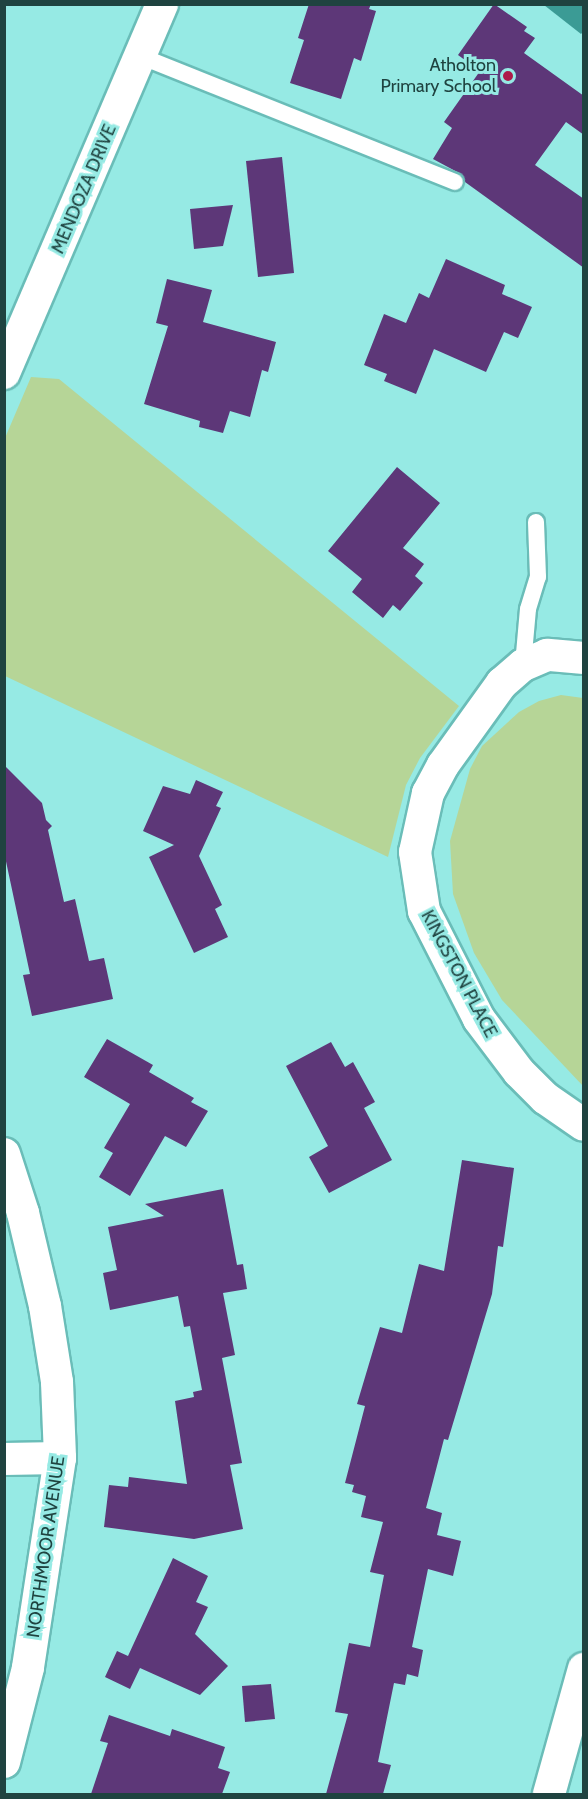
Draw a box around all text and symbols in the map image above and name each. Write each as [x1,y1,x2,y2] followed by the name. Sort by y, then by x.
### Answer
[381,55,496,98] place label: Atholton Primary School
[501,69,515,83] marker: Atholton Primary School
[47,121,121,257] street label: MENDOZA DRIVE
[416,907,502,1041] street label: KINGSTON PLACE
[23,1455,69,1639] street label: NORTHMOOR AVENUE

